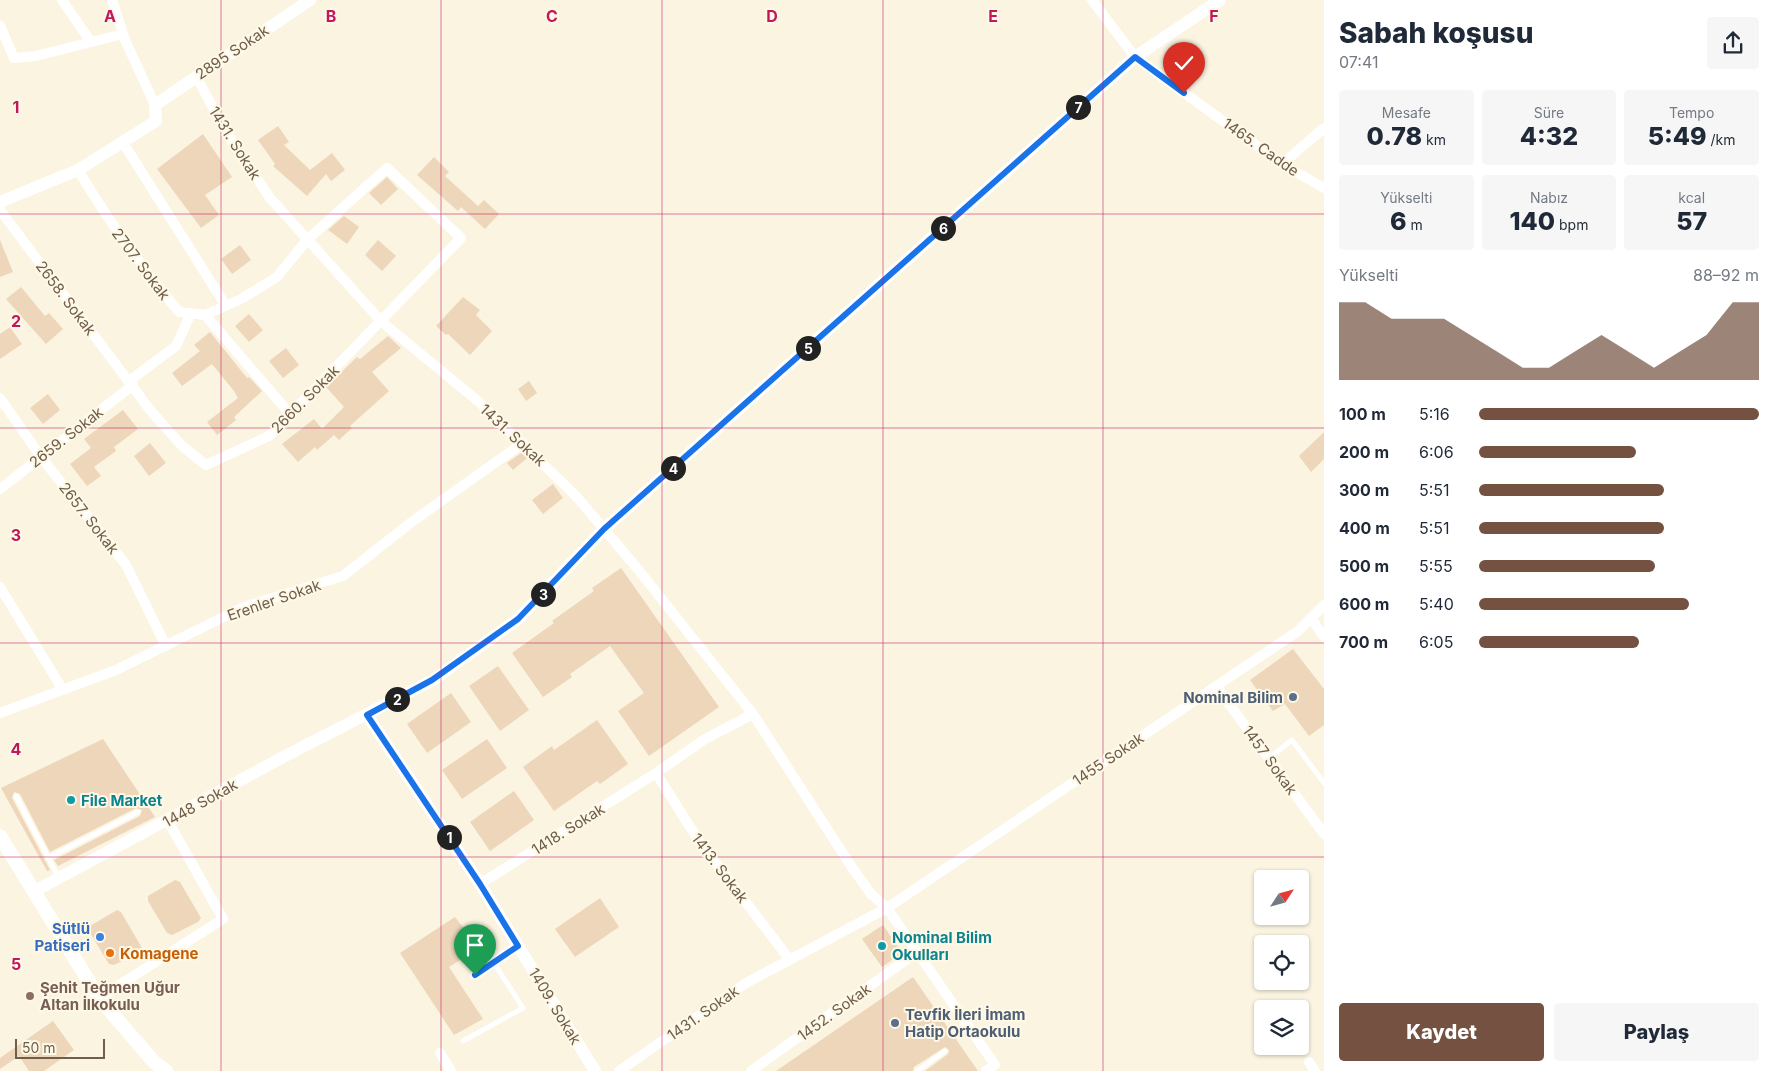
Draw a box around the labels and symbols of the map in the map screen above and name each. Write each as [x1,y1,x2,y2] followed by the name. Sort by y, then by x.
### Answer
[104,6,116,26] text: A
[326,6,336,26] text: B
[546,6,558,26] text: C
[766,6,778,26] text: D
[988,6,998,26] text: E
[1209,6,1219,26] text: F
[192,20,273,84] street label: 2895 Sokak
[1163,42,1205,93] pin
[1066,94,1090,120] pin: 7
[13,97,19,117] text: 1
[205,103,266,184] street label: 1431. Sokak
[1219,114,1303,180] street label: 1465. Cadde
[930,216,956,240] pin: 6
[108,224,175,304] street label: 2707. Sokak
[32,257,101,340] street label: 2658. Sokak
[11,311,21,331] text: 2
[796,336,820,360] pin: 5
[267,360,344,437] street label: 2660. Sokak
[476,400,550,471] street label: 1431. Sokak
[25,402,107,472] street label: 2659. Sokak
[660,456,686,480] pin: 4
[55,478,124,558] street label: 2657. Sokak
[11,525,21,545] text: 3
[225,575,324,625] street label: Erenler Sokak
[530,582,556,606] pin: 3
[384,686,410,712] pin: 2
[1183,688,1283,707] place label: Nominal Bilim
[1287,691,1299,703] marker: Nominal Bilim
[1238,722,1302,799] street label: 1457 Sokak
[1069,728,1148,790] street label: 1455 Sokak
[11,739,22,759] text: 4
[159,774,241,831] street label: 1448 Sokak
[81,791,163,810] place label: File Market
[65,794,77,806] marker: File Market
[528,799,609,859] street label: 1418. Sokak
[436,824,462,850] pin: 1
[688,829,753,907] street label: 1413. Sokak
[1254,870,1309,925] north arrow
[35,919,90,955] place label: Sütlü Patiseri
[454,924,496,975] pin
[892,928,992,964] place label: Nominal Bilim Okulları
[94,931,106,943] marker: Sütlü Patiseri
[876,940,888,952] marker: Nominal Bilim Okulları
[120,944,199,963] place label: Komagene
[104,947,116,959] marker: Komagene
[11,954,21,974] text: 5
[525,964,586,1048] street label: 1409. Sokak
[40,978,180,1014] place label: Şehit Teğmen Uğur Altan İlkokulu
[794,979,875,1045] street label: 1452. Sokak
[663,981,743,1045] street label: 1431. Sokak
[24,990,36,1002] marker: Şehit Teğmen Uğur Altan İlkokulu
[905,1005,1025,1041] place label: Tevfik İleri İmam Hatip Ortaokulu
[889,1017,901,1029] marker: Tevfik İleri İmam Hatip Ortaokulu
[15,1036,105,1059] scale bar

